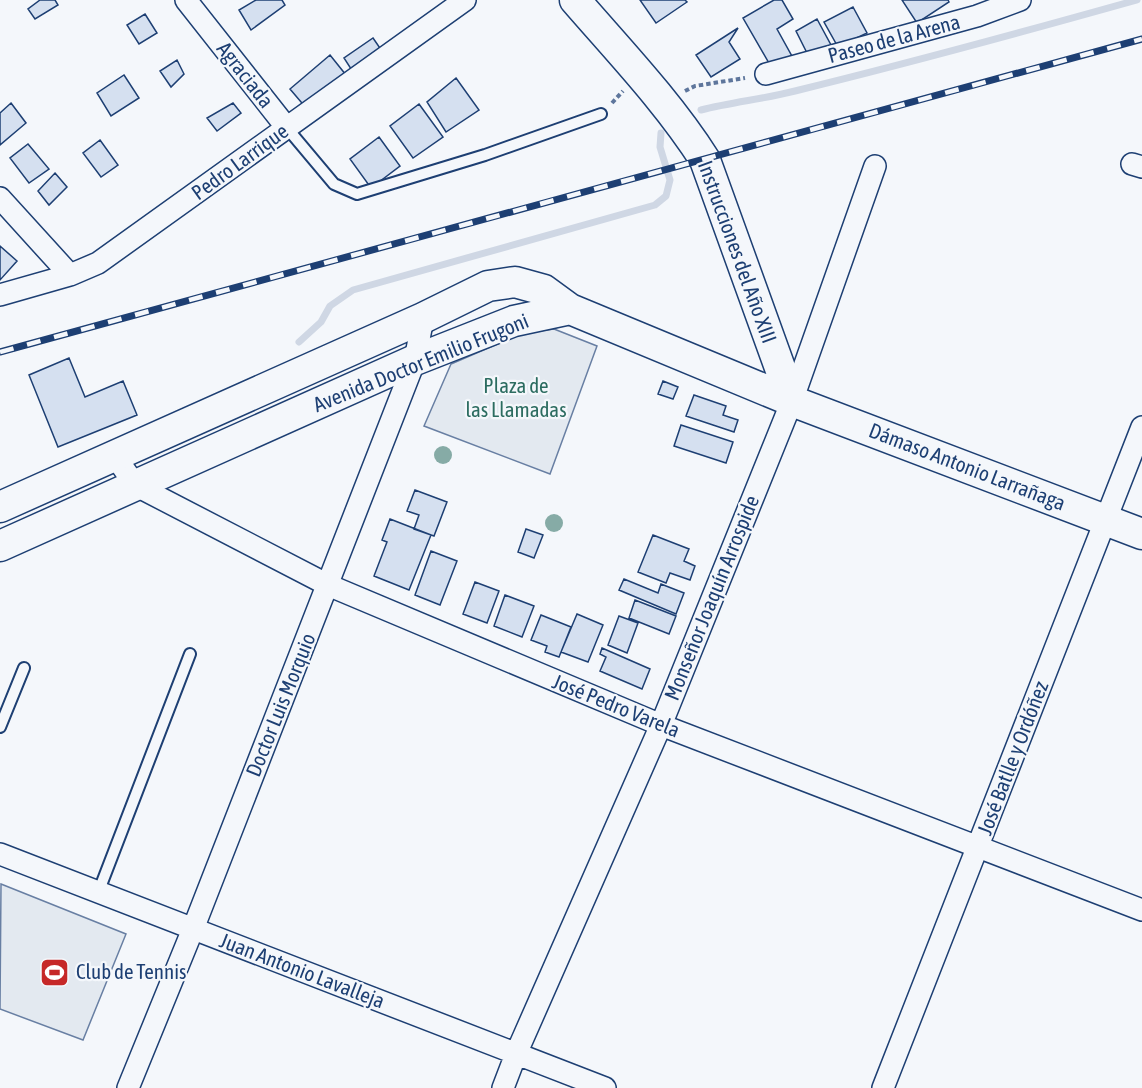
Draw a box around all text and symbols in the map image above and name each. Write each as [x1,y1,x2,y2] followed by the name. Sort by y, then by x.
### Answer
[825,9,962,67] street label: Paseo de la Arena
[213,37,279,112] street label: Agraciada
[187,118,292,204] street label: Pedro Larrique
[694,157,782,346] street label: Instrucciones del Año XIII
[310,308,532,416] street label: Avenida Doctor Emilio Frugoni
[465,373,567,421] park label: Plaza de las Llamadas
[866,418,1069,515] street label: Dámaso Antonio Larrañaga
[659,492,763,704] street label: Monseñor Joaquín Arrospide
[240,629,320,780] street label: Doctor Luis Morquio
[549,669,684,742] street label: José Pedro Varela
[972,677,1053,838] street label: José Batlle y Ordóñez
[216,928,388,1013] street label: Juan Antonio Lavalleja
[39,956,71,988] sports icon: Club de Tennis
[76,959,186,983] place label: Club de Tennis

